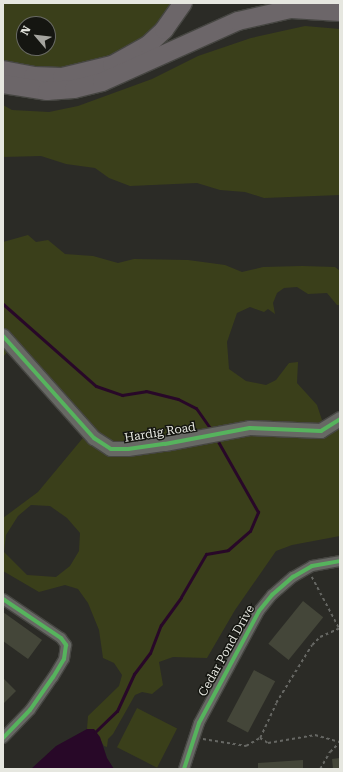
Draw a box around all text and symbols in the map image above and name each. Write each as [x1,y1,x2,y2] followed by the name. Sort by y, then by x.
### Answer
[16,16,56,56] north arrow
[18,24,34,37] text: N
[123,420,197,446] street label: Hardig Road
[196,603,258,699] street label: Cedar Pond Drive

